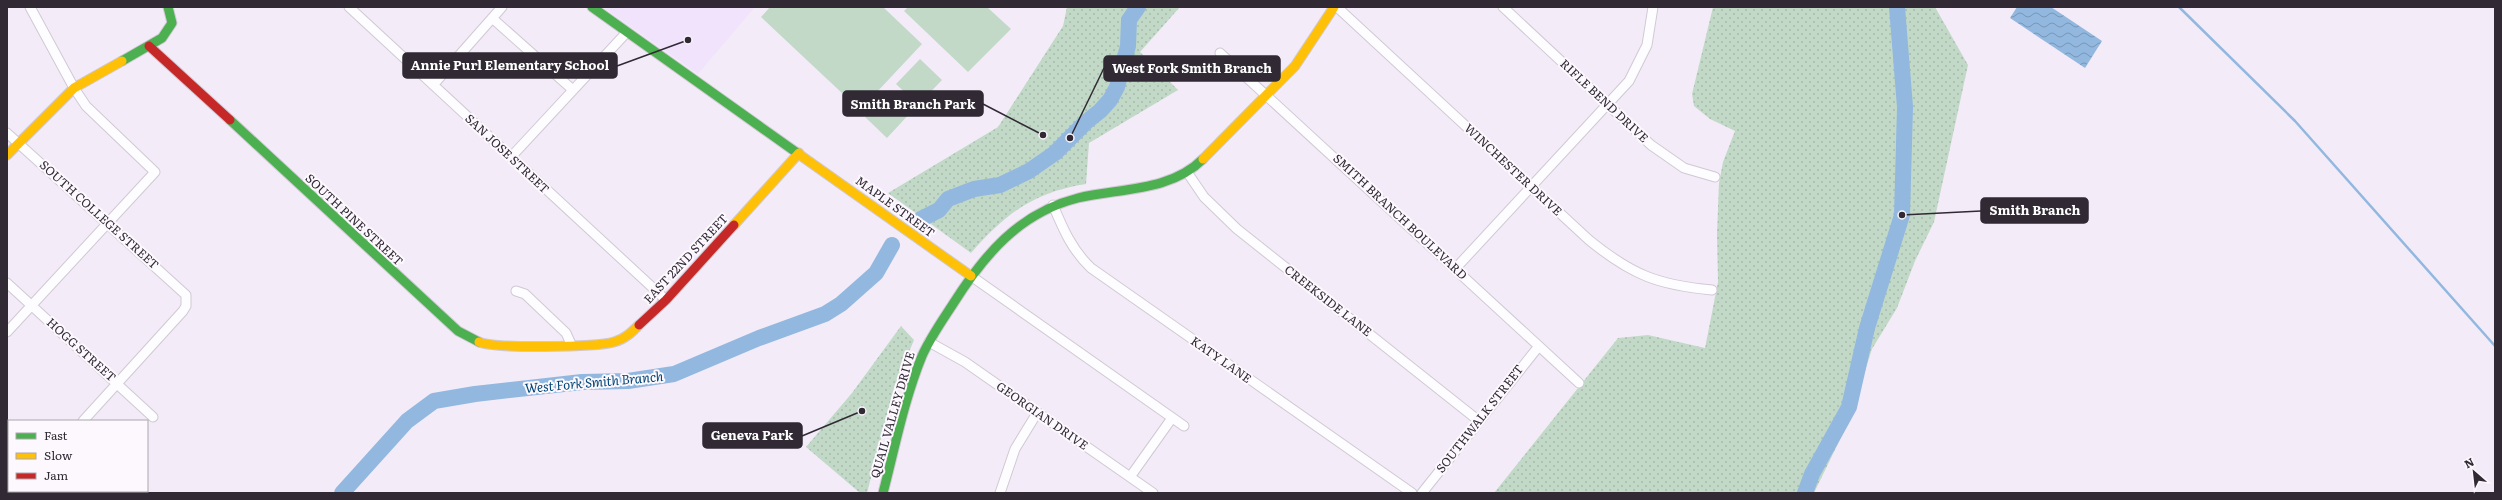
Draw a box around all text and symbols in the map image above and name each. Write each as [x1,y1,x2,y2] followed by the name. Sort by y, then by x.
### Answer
[403,53,617,78] callout: Annie Purl Elementary School
[1556,54,1653,146] street label: RIFLE BEND DRIVE
[411,55,609,74] text: Annie Purl Elementary School
[1104,56,1280,81] callout: West Fork Smith Branch
[1112,58,1272,77] text: West Fork Smith Branch
[843,91,983,116] callout: Smith Branch Park
[851,94,976,113] text: Smith Branch Park
[462,109,554,197] street label: SAN JOSE STREET
[1461,119,1567,220] street label: WINCHESTER DRIVE
[1330,149,1472,283] street label: SMITH BRANCH BOULEVARD
[36,156,163,273] street label: SOUTH COLLEGE STREET
[302,169,408,270] street label: SOUTH PINE STREET
[852,171,939,241] street label: MAPLE STREET
[1981,198,2088,223] callout: Smith Branch
[1990,200,2080,219] text: Smith Branch
[639,209,732,307] street label: EAST 22ND STREET
[1281,260,1377,340] street label: CREEKSIDE LANE
[43,313,120,385] street label: HOGG STREET
[1187,332,1256,387] street label: KATY LANE
[865,349,919,480] street label: QUAIL VALLEY DRIVE
[1431,360,1527,476] street label: SOUTHWALK STREET
[524,366,664,397] water label: West Fork Smith Branch
[993,377,1092,454] street label: GEORGIAN DRIVE
[8,420,148,492] legend
[703,423,802,448] callout: Geneva Park
[711,425,794,444] text: Geneva Park
[44,426,68,444] text: Fast
[44,446,73,464] text: Slow
[2454,452,2494,492] north arrow
[2461,453,2477,472] text: N
[44,466,69,484] text: Jam

